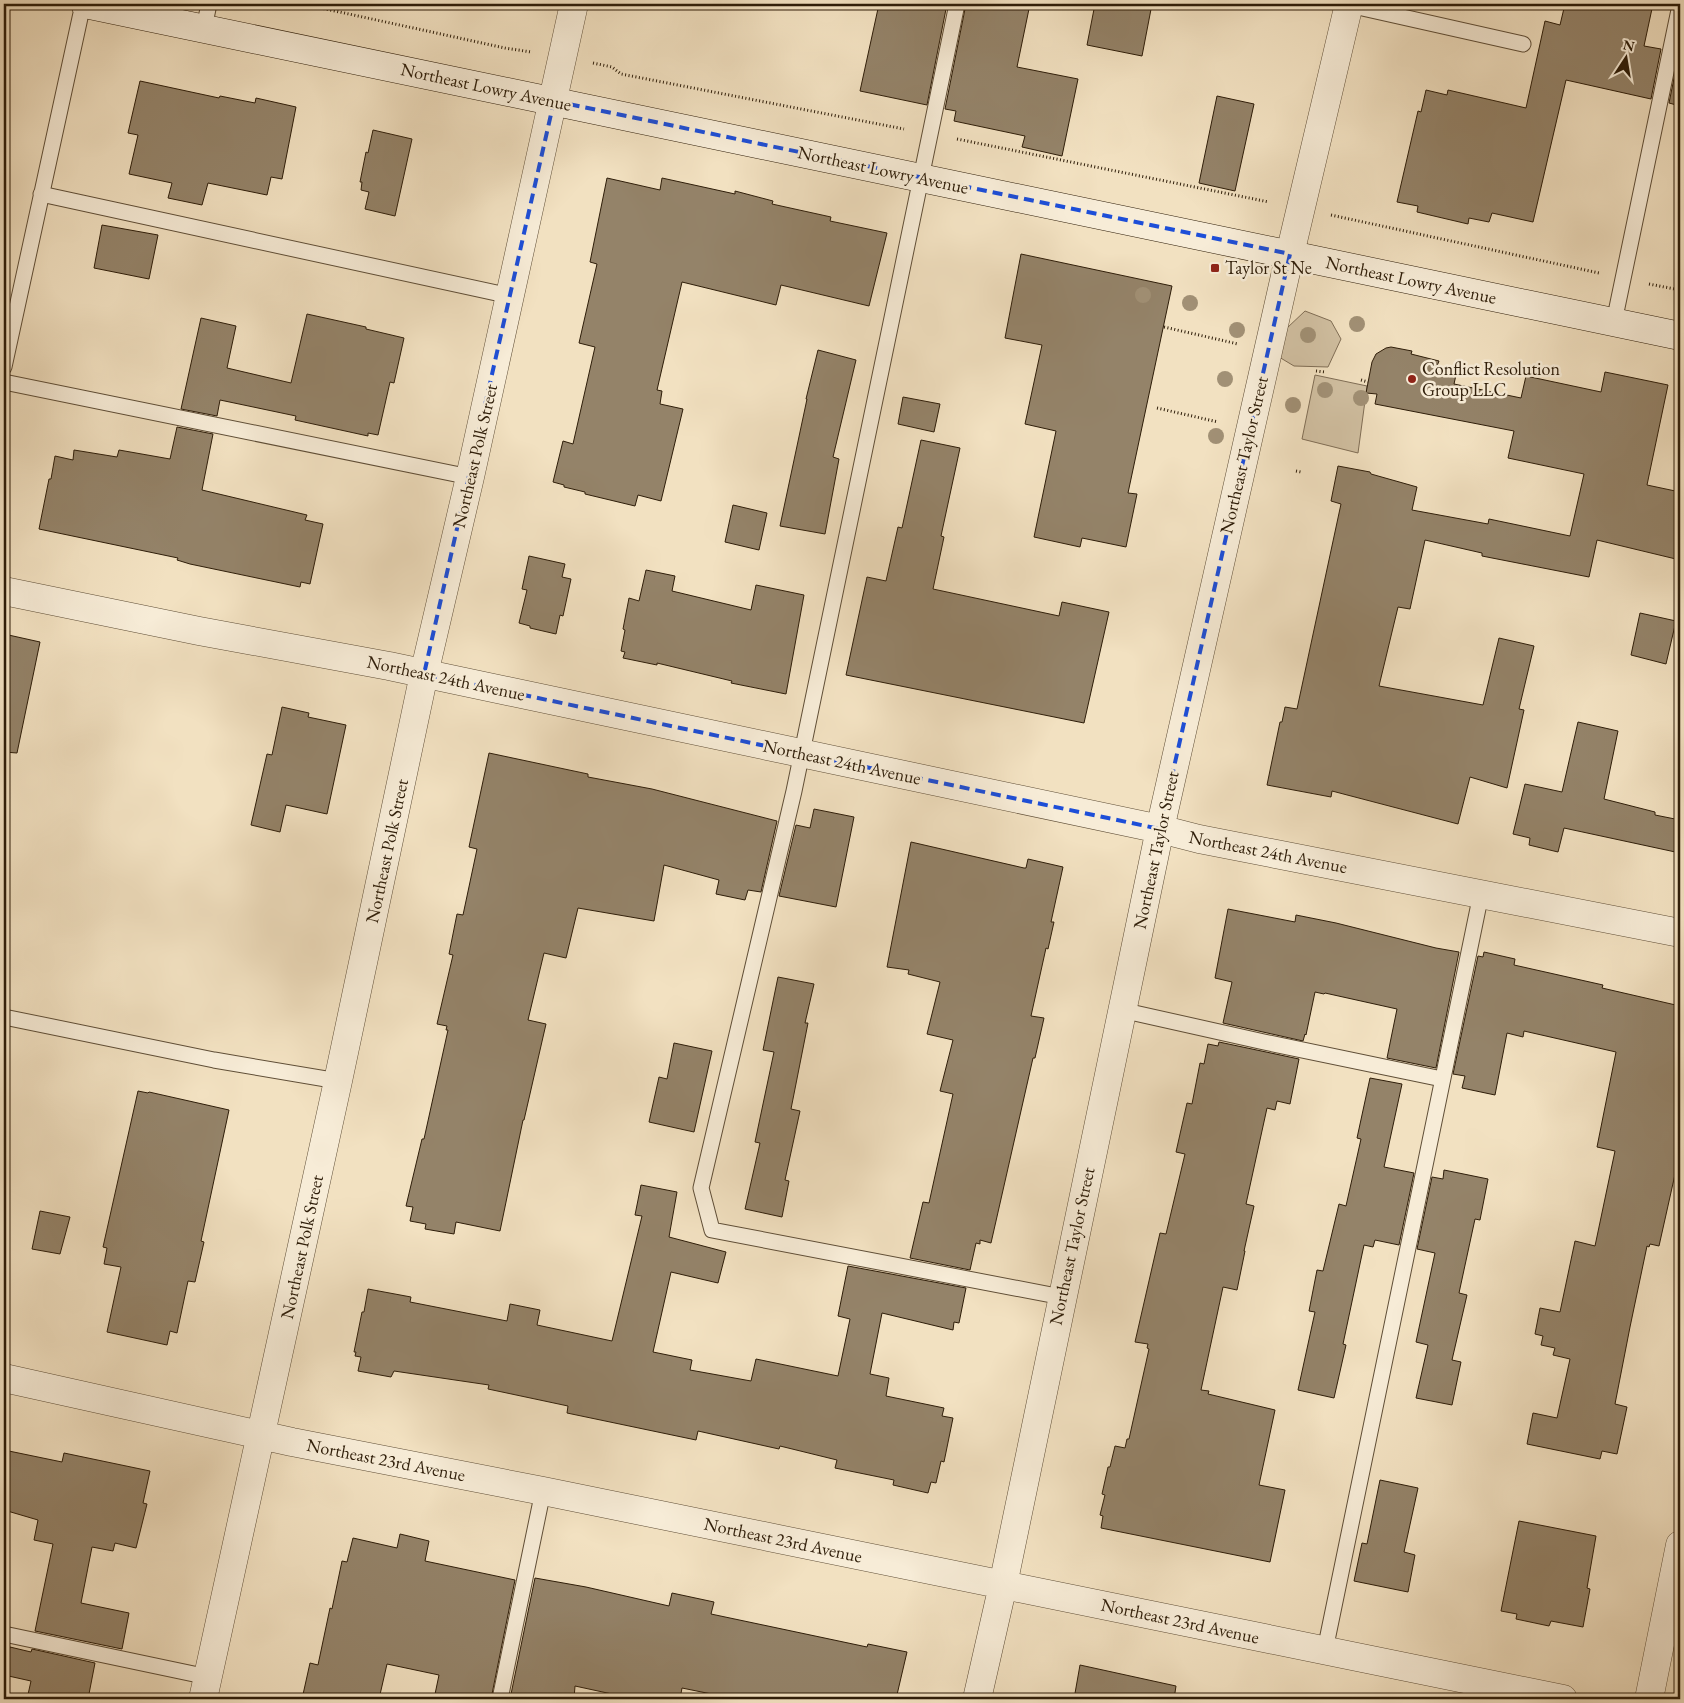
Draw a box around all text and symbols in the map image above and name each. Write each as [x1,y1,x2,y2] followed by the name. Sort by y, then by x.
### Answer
[1602,32,1652,82] north arrow
[1621,35,1637,55] text: N
[399,57,574,116] street label: Northeast Lowry Avenue
[796,140,971,199] street label: Northeast Lowry Avenue
[1324,250,1499,309] street label: Northeast Lowry Avenue
[1225,256,1312,279] place label: Taylor St Ne
[1209,262,1221,274] marker: Taylor St Ne
[1422,357,1560,401] place label: Conflict Resolution Group LLC
[1406,373,1418,385] marker: Conflict Resolution Group LLC
[1214,374,1273,536] street label: Northeast Taylor Street
[447,381,502,530] street label: Northeast Polk Street
[365,650,527,705] street label: Northeast 24th Avenue
[761,734,923,789] street label: Northeast 24th Avenue
[1128,769,1184,931] street label: Northeast Taylor Street
[360,776,413,925] street label: Northeast Polk Street
[1187,825,1349,878] street label: Northeast 24th Avenue
[1044,1165,1100,1327] street label: Northeast Taylor Street
[275,1172,328,1321] street label: Northeast Polk Street
[305,1433,467,1486] street label: Northeast 23rd Avenue
[702,1512,864,1567] street label: Northeast 23rd Avenue
[1099,1593,1261,1648] street label: Northeast 23rd Avenue

